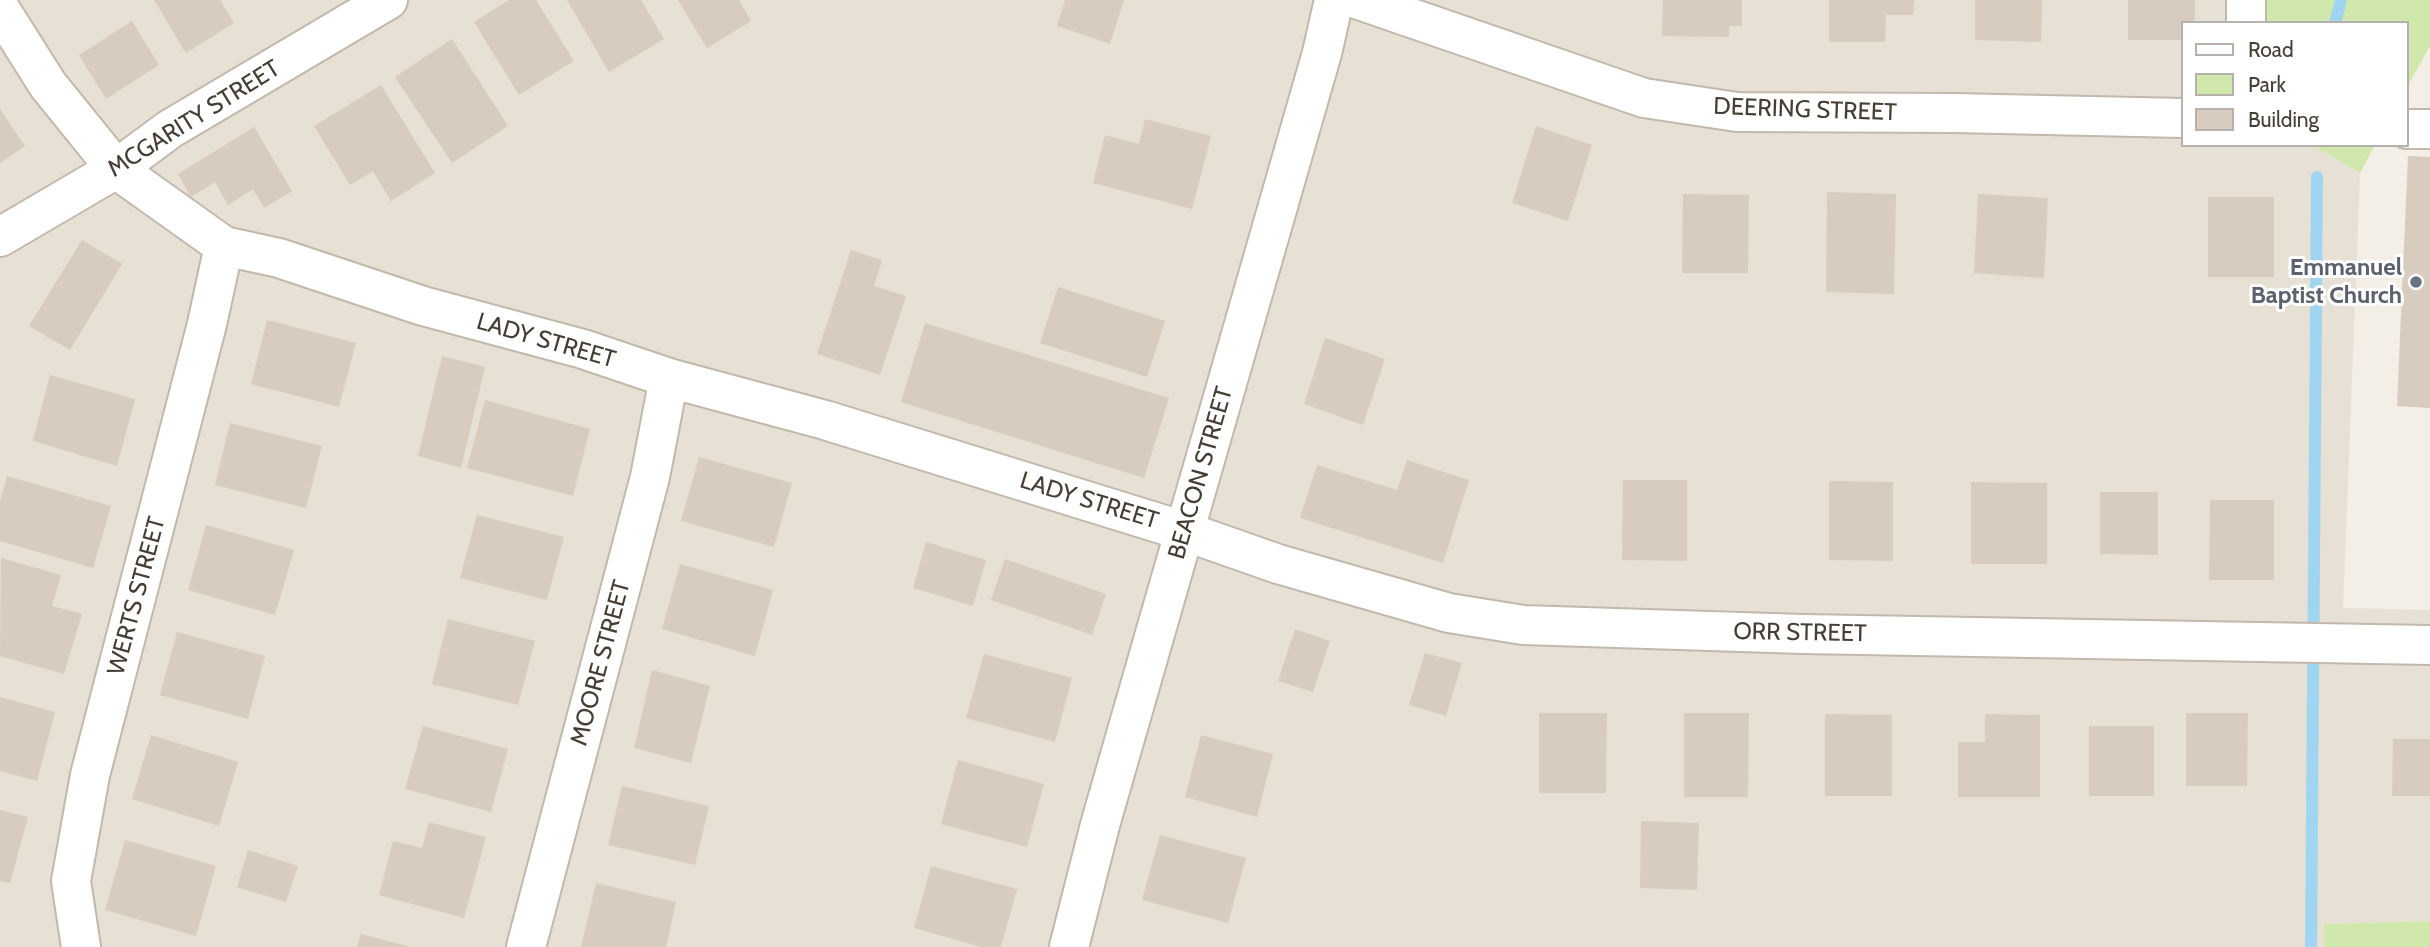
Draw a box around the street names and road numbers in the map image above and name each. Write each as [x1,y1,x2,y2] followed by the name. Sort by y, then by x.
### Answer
[103,54,285,184] street label: MCGARITY STREET
[1713,92,1897,128] street label: DEERING STREET
[473,307,619,375] street label: LADY STREET
[1163,383,1239,563] street label: BEACON STREET
[1016,466,1162,536] street label: LADY STREET
[102,514,172,678] street label: WERTS STREET
[565,577,637,749] street label: MOORE STREET
[1733,617,1867,649] street label: ORR STREET

